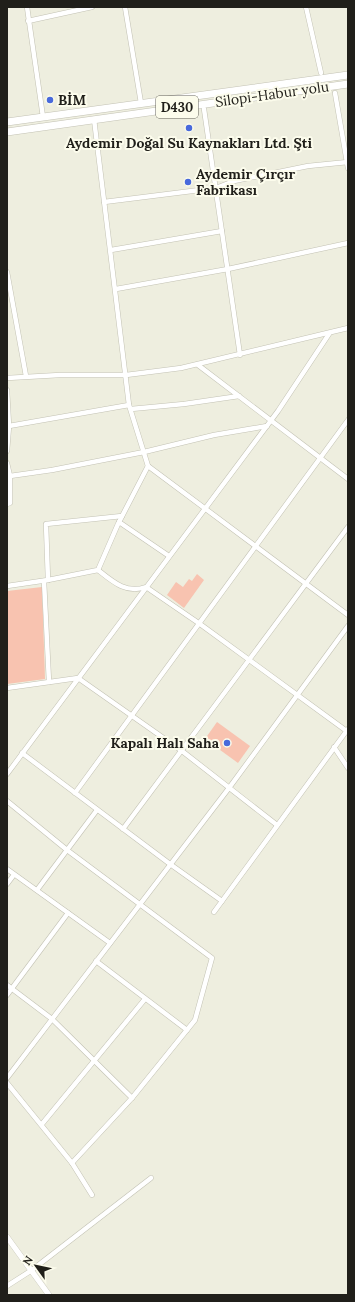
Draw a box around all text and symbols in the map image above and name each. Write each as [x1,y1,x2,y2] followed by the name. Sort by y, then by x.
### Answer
[214,77,330,111] street label: Silopi-Habur yolu
[58,91,87,109] place label: BİM
[45,95,55,105] marker: BİM
[156,96,198,118] road number: D430
[184,123,194,133] marker: Aydemir Doğal Su Kaynakları Ltd. Şti
[66,134,313,152] place label: Aydemir Doğal Su Kaynakları Ltd. Şti
[196,165,296,199] place label: Aydemir Çırçır Fabrikası
[183,177,193,187] marker: Aydemir Çırçır Fabrikası
[111,734,220,752] place label: Kapalı Halı Saha
[222,738,232,748] marker: Kapalı Halı Saha
[16,1246,56,1286] north arrow
[19,1253,36,1268] text: N

